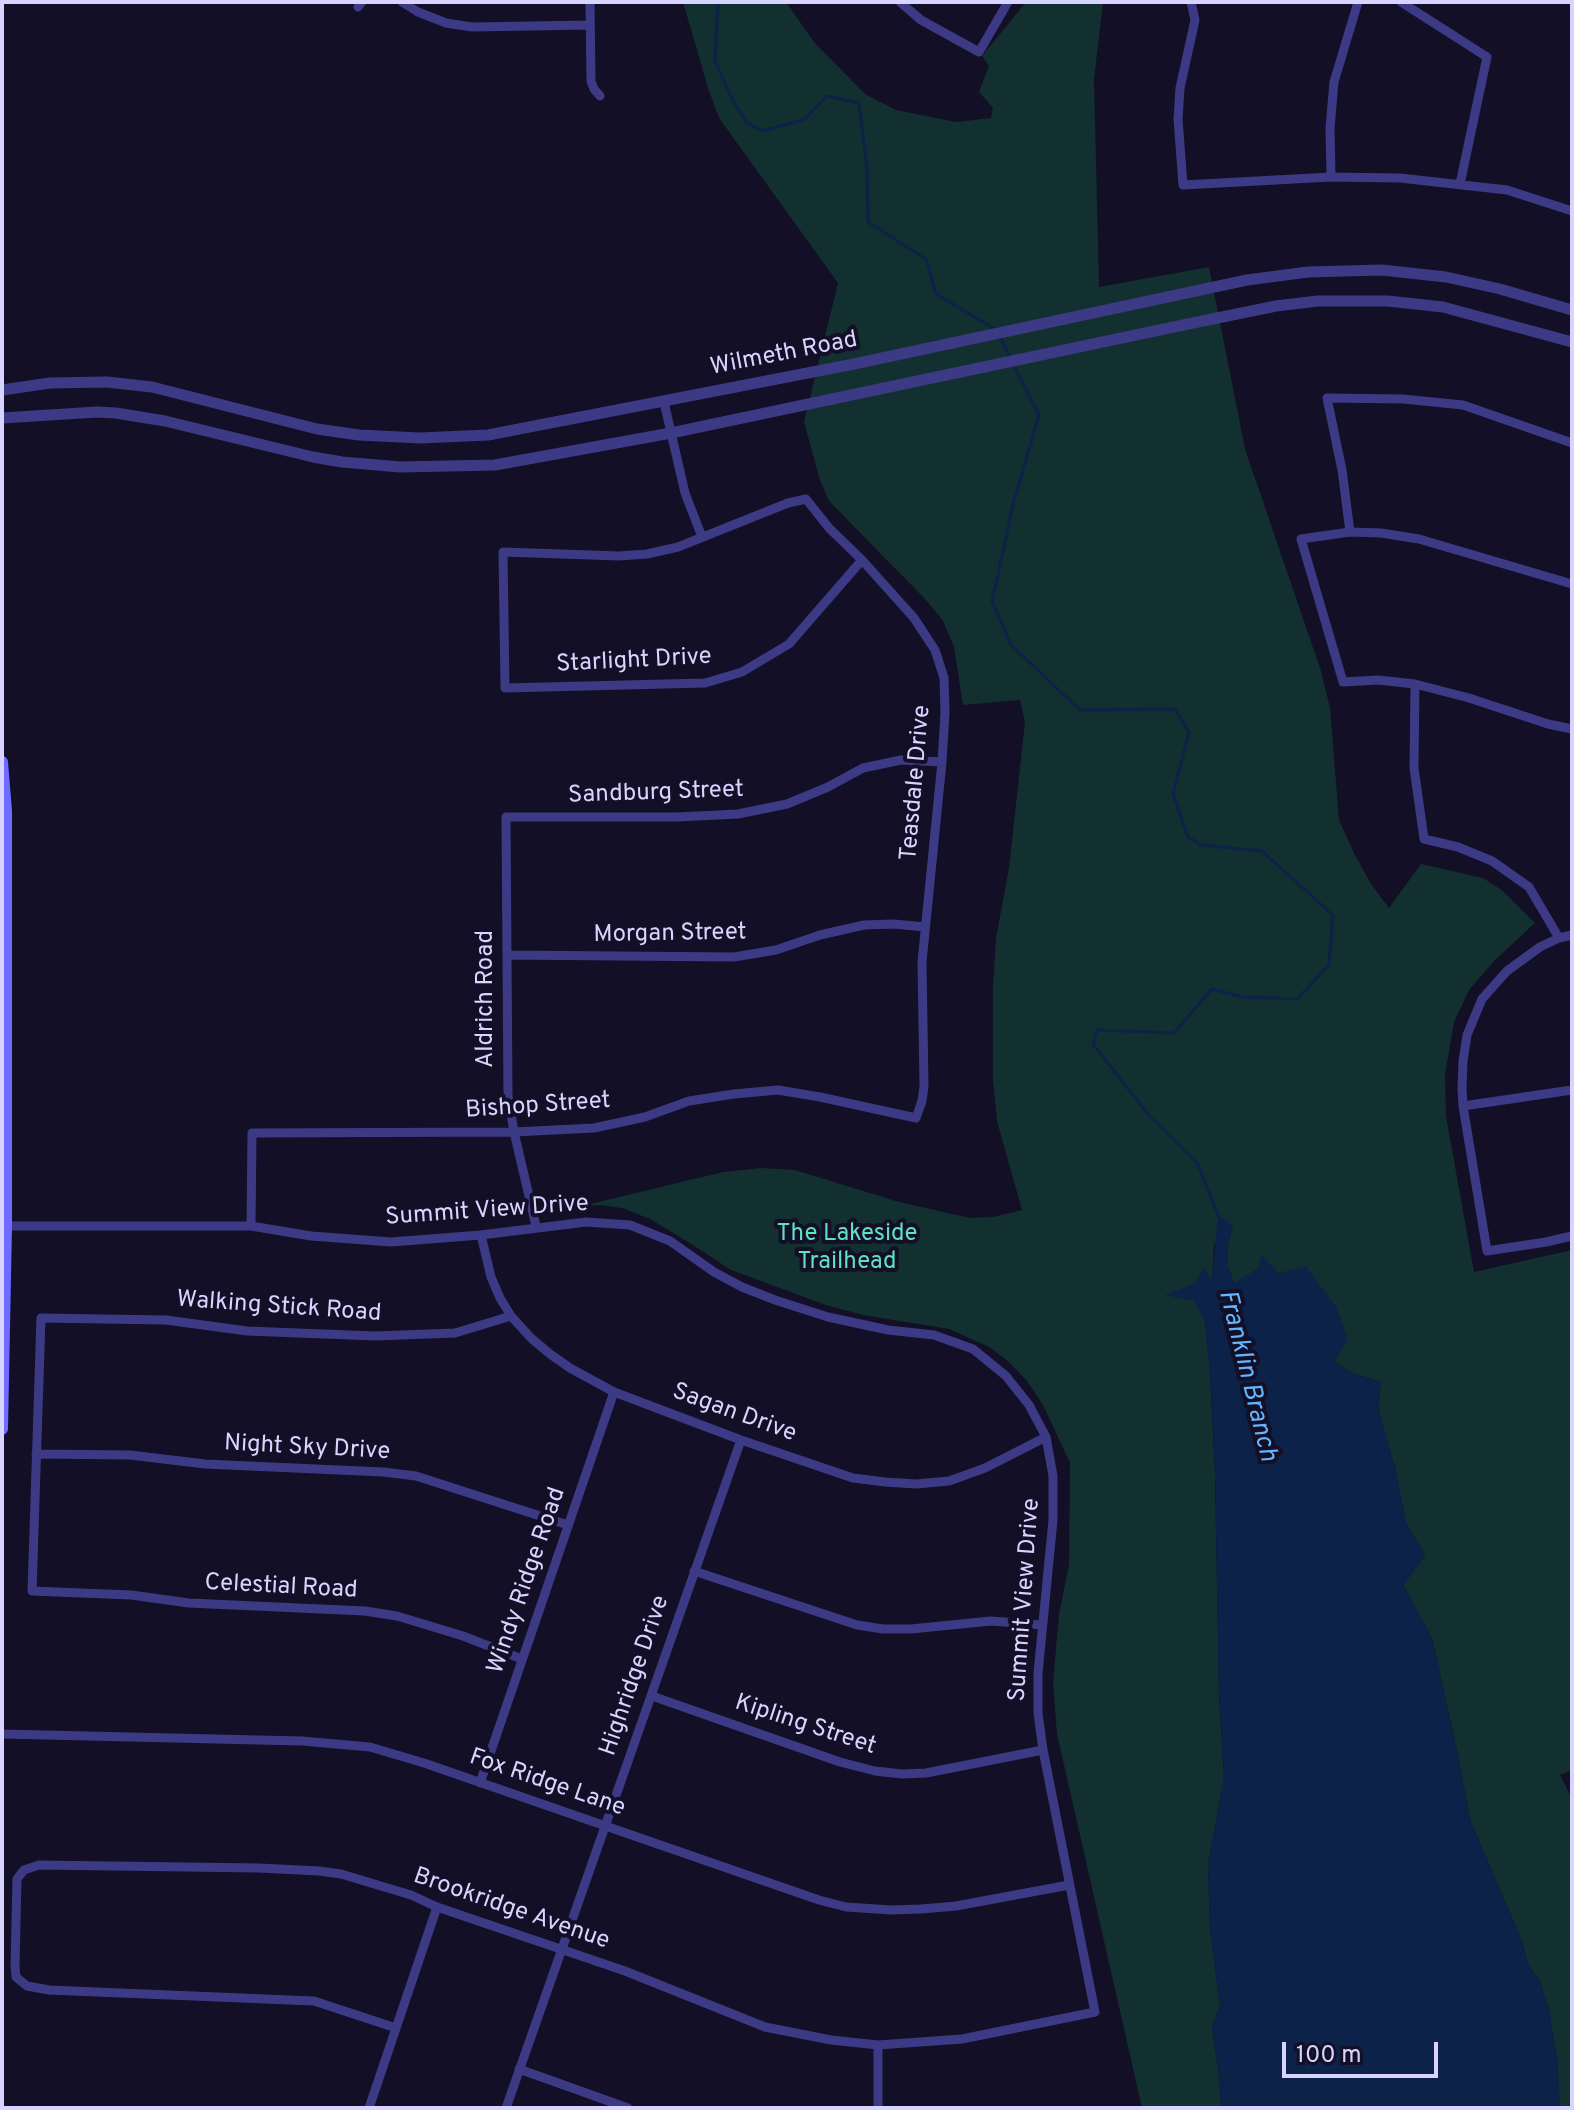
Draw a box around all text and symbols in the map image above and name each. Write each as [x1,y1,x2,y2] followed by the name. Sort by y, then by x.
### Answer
[708,327,860,383] street label: Wilmeth Road
[555,644,713,680] street label: Starlight Drive
[896,704,938,862] street label: Teasdale Drive
[568,777,744,811] street label: Sandburg Street
[593,919,747,951] street label: Morgan Street
[473,930,501,1068] street label: Aldrich Road
[464,1088,612,1126] street label: Bishop Street
[384,1191,590,1233] street label: Summit View Drive
[777,1221,917,1277] park label: The Lakeside Trailhead
[176,1286,382,1330] street label: Walking Stick Road
[1210,1287,1282,1465] water label: Franklin Branch
[668,1378,800,1450] street label: Sagan Drive
[223,1430,391,1468] street label: Night Sky Drive
[483,1484,573,1678] street label: Windy Ridge Road
[1005,1497,1047,1703] street label: Summit View Drive
[204,1570,358,1606] street label: Celestial Road
[595,1592,677,1760] street label: Highridge Drive
[731,1690,879,1762] street label: Kipling Street
[465,1744,629,1824] street label: Fox Ridge Lane
[409,1863,613,1957] street label: Brookridge Avenue
[1286,2026,1442,2076] scale bar
[1296,2041,1362,2071] text: 100 m

